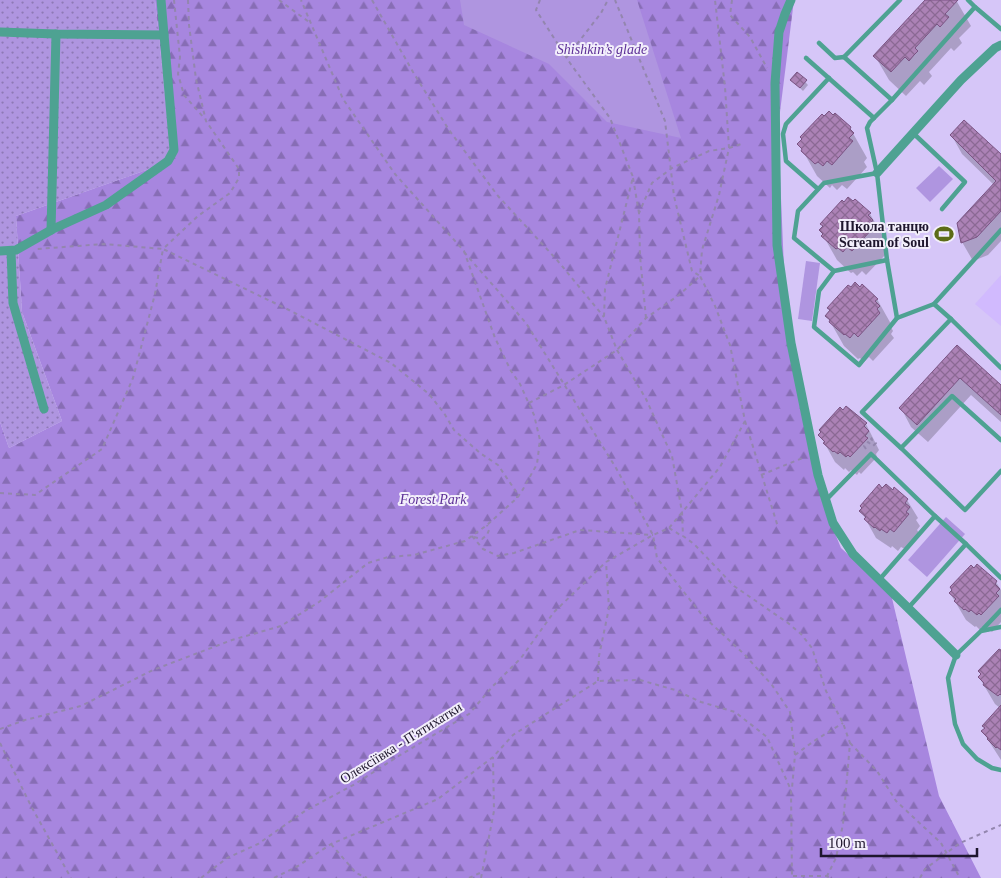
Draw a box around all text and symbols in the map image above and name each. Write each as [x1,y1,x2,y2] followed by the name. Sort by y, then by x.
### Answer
[557,42,647,57] park label: Shishkin’s glade
[839,219,929,250] place label: Школа танцю Scream of Soul
[933,223,955,245] sports icon: Школа танцю Scream of Soul
[399,492,467,507] park label: Forest Park
[337,699,465,787] street label: Олексіївка - П'ятихатки
[821,826,977,858] scale bar
[828,835,866,851] text: 100 m

